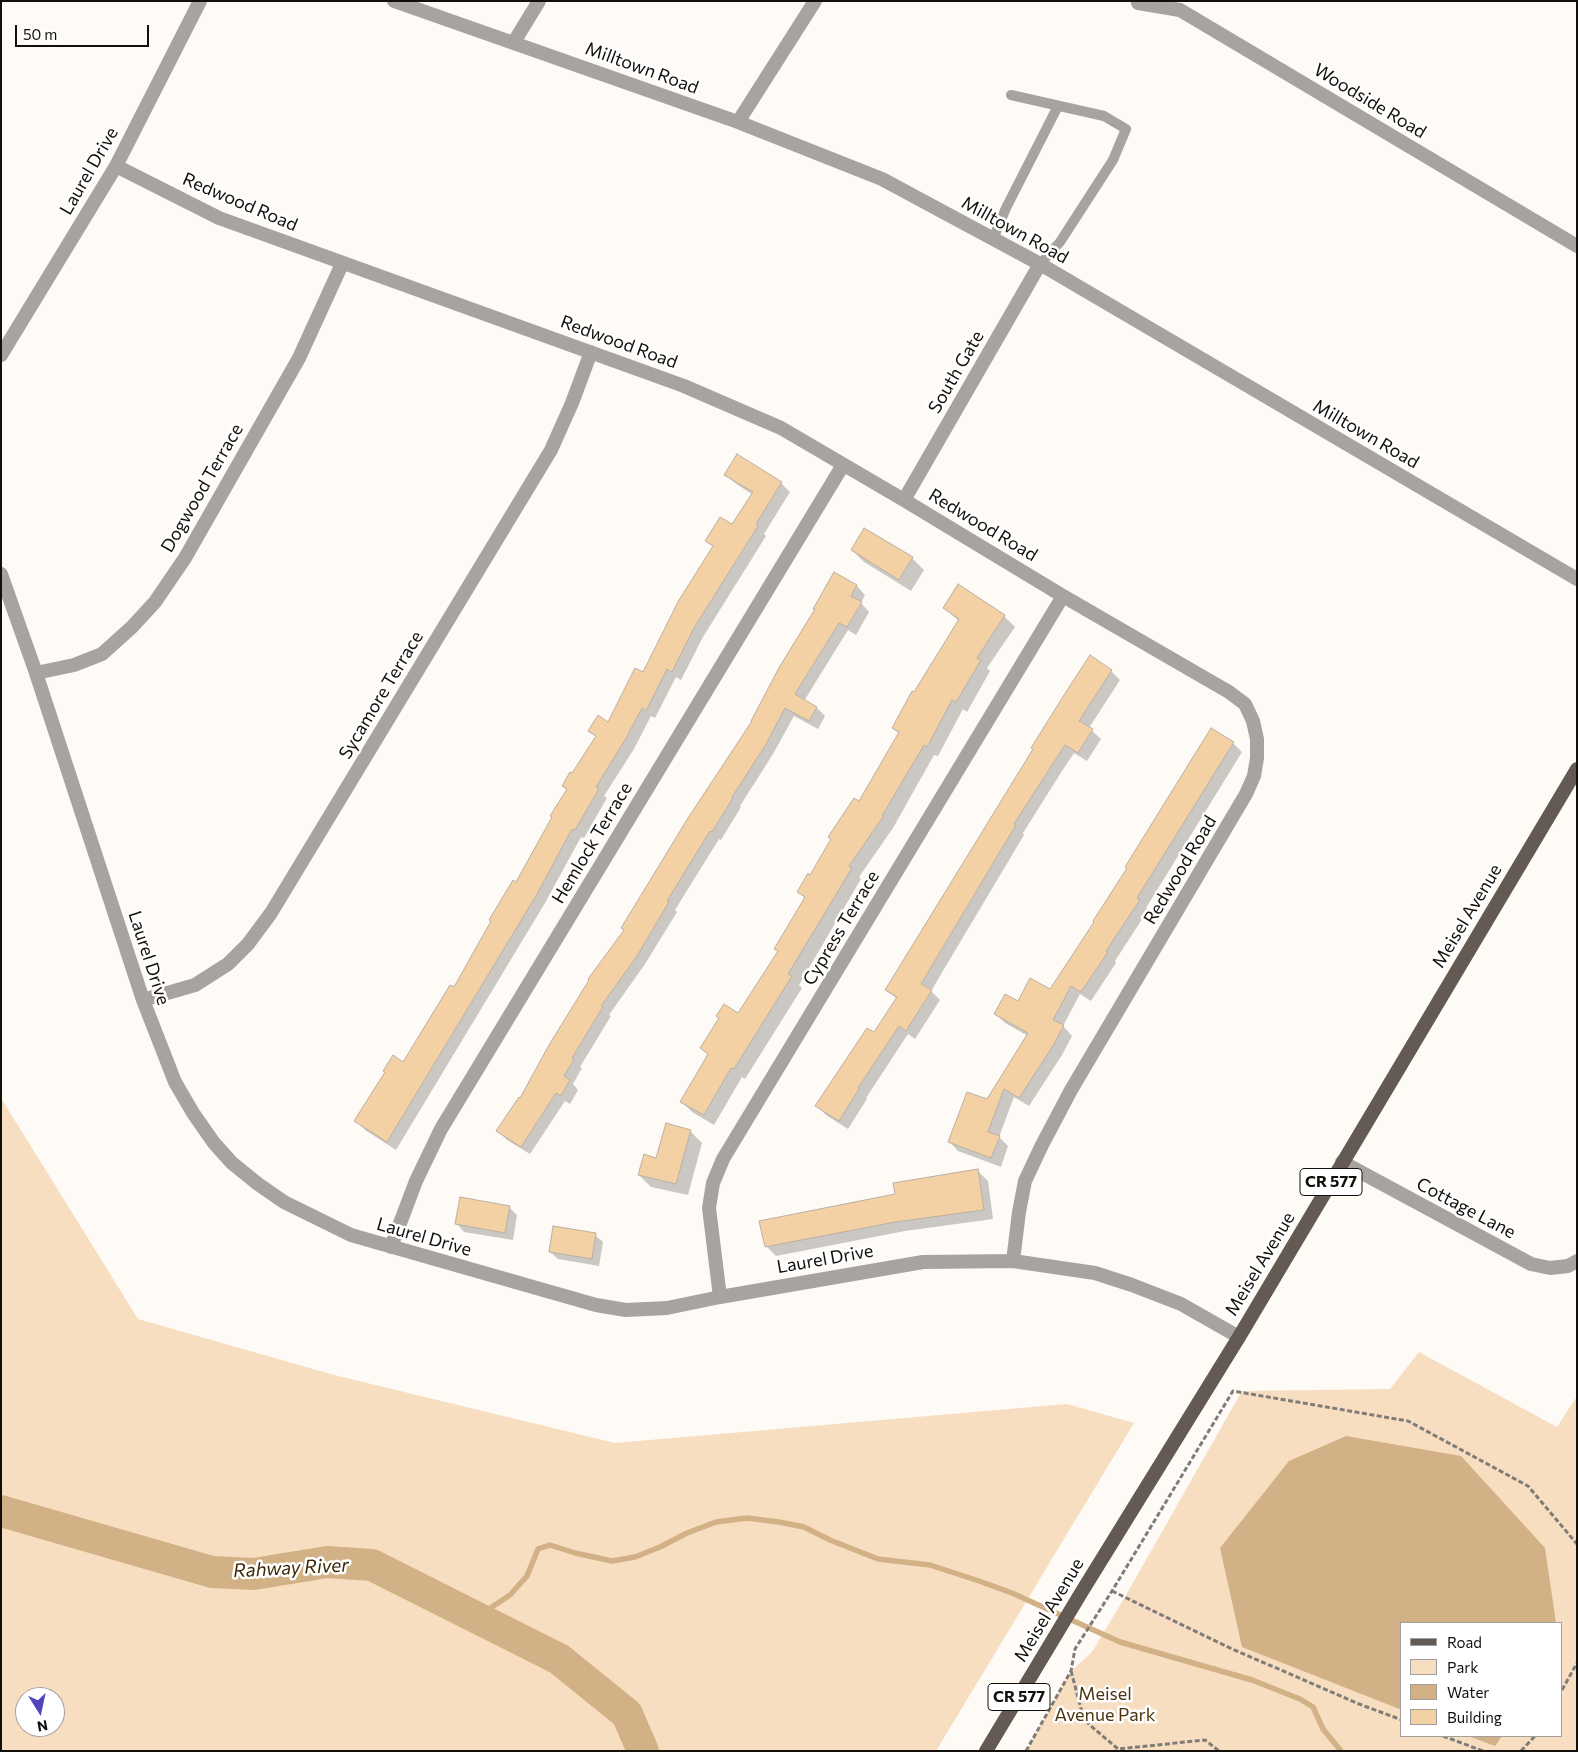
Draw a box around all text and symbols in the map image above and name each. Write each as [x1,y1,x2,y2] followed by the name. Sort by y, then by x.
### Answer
[18,15,151,47] scale bar
[23,25,57,43] text: 50 m
[582,38,702,98] street label: Milltown Road
[1310,59,1430,143] street label: Woodside Road
[55,123,123,219] street label: Laurel Drive
[179,168,301,236] street label: Redwood Road
[958,192,1072,268] street label: Milltown Road
[558,311,680,373] street label: Redwood Road
[924,327,988,417] street label: South Gate
[1309,395,1423,473] street label: Milltown Road
[156,420,248,556] street label: Dogwood Terrace
[925,484,1041,566] street label: Redwood Road
[334,627,428,763] street label: Sycamore Terrace
[547,778,637,908] street label: Hemlock Terrace
[1139,812,1221,928] street label: Redwood Road
[1428,860,1506,972] street label: Meisel Avenue
[798,867,884,989] street label: Cypress Terrace
[124,908,174,1008] street label: Laurel Drive
[1300,1168,1362,1196] road number: CR 577
[1413,1173,1519,1243] street label: Cottage Lane
[1221,1208,1299,1320] street label: Meisel Avenue
[374,1213,474,1261] street label: Laurel Drive
[775,1240,875,1278] street label: Laurel Drive
[233,1554,349,1582] water label: Rahway River
[1010,1554,1088,1666] street label: Meisel Avenue
[1400,1622,1563,1737] legend
[1447,1633,1482,1651] text: Road
[1447,1658,1478,1676] text: Park
[1054,1683,1156,1726] park label: Meisel Avenue Park
[1447,1683,1489,1701] text: Water
[988,1684,1050,1710] road number: CR 577
[15,1687,65,1737] north arrow
[1447,1708,1502,1726] text: Building
[36,1717,49,1736] text: N

